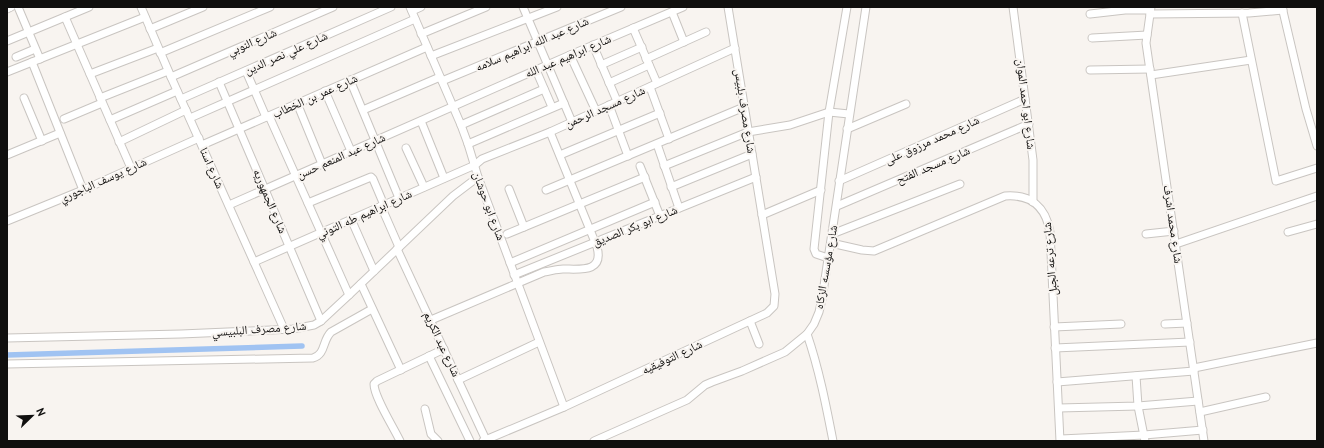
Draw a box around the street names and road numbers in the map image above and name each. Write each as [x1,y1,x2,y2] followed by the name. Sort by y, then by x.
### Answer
[473,13,591,75] street label: شارع عبد الله ابراهيم سلامه
[225,24,280,61] street label: شارع النوبي
[242,27,331,80] street label: شارع علي نصر الدين
[523,31,614,81] street label: شارع ابراهيم عبد الله
[1013,58,1040,150] street label: شارع ابو احمد الموان
[730,68,760,154] street label: شارع مصرف بلبيس
[270,70,360,122] street label: شارع عمر بن الخطاب
[562,82,648,132] street label: شارع مسجد الرحمن
[882,112,982,168] street label: شارع محمد مرزوق على
[294,129,388,183] street label: شارع عبد المنعم حسن
[894,142,972,188] street label: شارع مسجد الفتح
[196,145,228,191] street label: شارع اسنا
[57,154,150,208] street label: شارع يوسف الباجوري
[249,166,291,236] street label: شارع الجمهوريه
[469,169,509,243] street label: شارع ابو حوشان
[1160,184,1186,264] street label: شارع محمد اشرف
[314,186,415,244] street label: شارع ابراهيم طه التوني
[590,202,680,250] street label: شارع ابو بكر الصديق
[1039,222,1061,296] street label: شارع ترعه الجبل
[811,224,841,310] street label: شارع مؤسسه الزكاه
[420,309,464,380] street label: شارع عبد الكريم
[211,318,307,342] street label: شارع مصرف البلبيسي
[639,336,705,378] street label: شارع التوفيقيه

